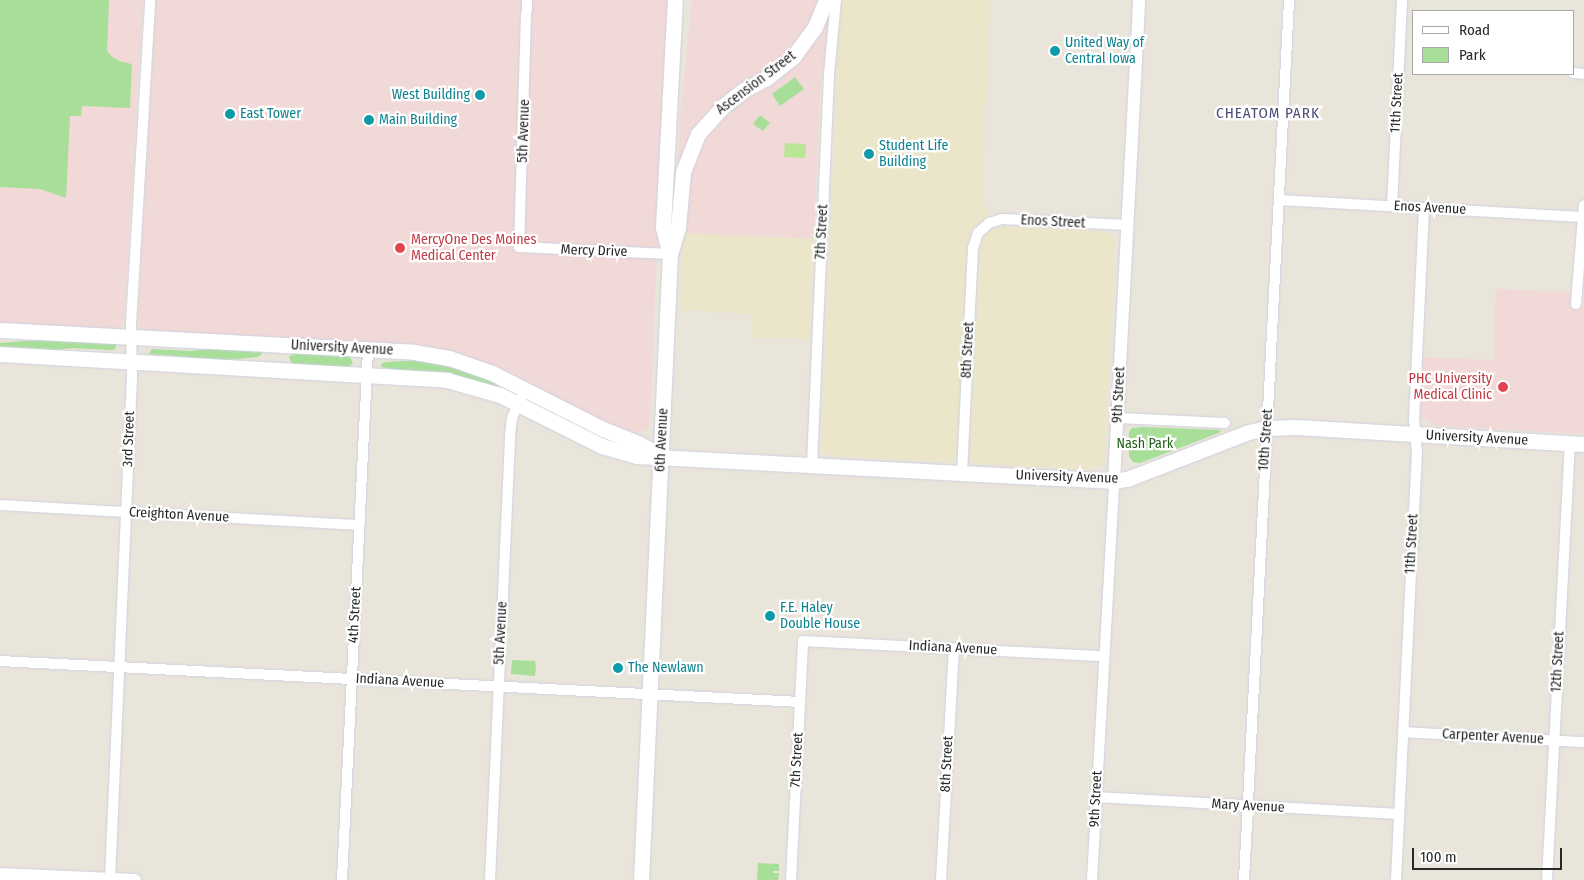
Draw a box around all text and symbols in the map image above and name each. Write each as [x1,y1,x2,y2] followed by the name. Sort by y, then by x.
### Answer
[1412,10,1574,75] legend
[1459,21,1490,39] text: Road
[1065,35,1144,68] place label: United Way of Central Iowa
[1049,45,1061,57] marker: United Way of Central Iowa
[1459,46,1486,64] text: Park
[713,48,799,118] street label: Ascension Street
[1387,72,1407,134] street label: 11th Street
[392,87,470,103] place label: West Building
[474,89,486,101] marker: West Building
[514,99,534,163] street label: 5th Avenue
[1215,105,1321,123] district label: CHEATOM PARK
[240,106,301,122] place label: East Tower
[224,108,236,120] marker: East Tower
[379,112,457,128] place label: Main Building
[363,114,375,126] marker: Main Building
[879,138,948,170] place label: Student Life Building
[863,148,875,160] marker: Student Life Building
[1393,198,1467,218] street label: Enos Avenue
[812,204,832,260] street label: 7th Street
[1020,212,1086,232] street label: Enos Street
[411,232,536,264] place label: MercyOne Des Moines Medical Center
[393,241,407,255] marker: MercyOne Des Moines Medical Center
[560,241,628,261] street label: Mercy Drive
[958,321,978,379] street label: 8th Street
[290,337,394,359] street label: University Avenue
[1109,366,1129,424] street label: 9th Street
[1409,371,1492,404] place label: PHC University Medical Clinic
[1496,380,1510,394] marker: PHC University Medical Clinic
[652,407,672,473] street label: 6th Avenue
[1255,408,1277,472] street label: 10th Street
[120,411,138,467] street label: 3rd Street
[1425,427,1529,449] street label: University Avenue
[1117,436,1173,452] park label: Nash Park
[1015,467,1119,487] street label: University Avenue
[128,504,230,526] street label: Creighton Avenue
[1402,513,1422,575] street label: 11th Street
[345,586,365,644] street label: 4th Street
[780,600,860,632] place label: F.E. Haley Double House
[491,601,511,665] street label: 5th Avenue
[764,610,776,622] marker: F.E. Haley Double House
[1548,631,1568,693] street label: 12th Street
[908,637,998,659] street label: Indiana Avenue
[628,660,704,676] place label: The Newlawn
[612,662,624,674] marker: The Newlawn
[355,670,445,692] street label: Indiana Avenue
[1442,726,1544,748] street label: Carpenter Avenue
[787,732,807,788] street label: 7th Street
[937,735,957,793] street label: 8th Street
[1086,770,1106,828] street label: 9th Street
[1211,796,1285,816] street label: Mary Avenue
[1414,838,1564,870] scale bar
[1420,848,1457,866] text: 100 m

